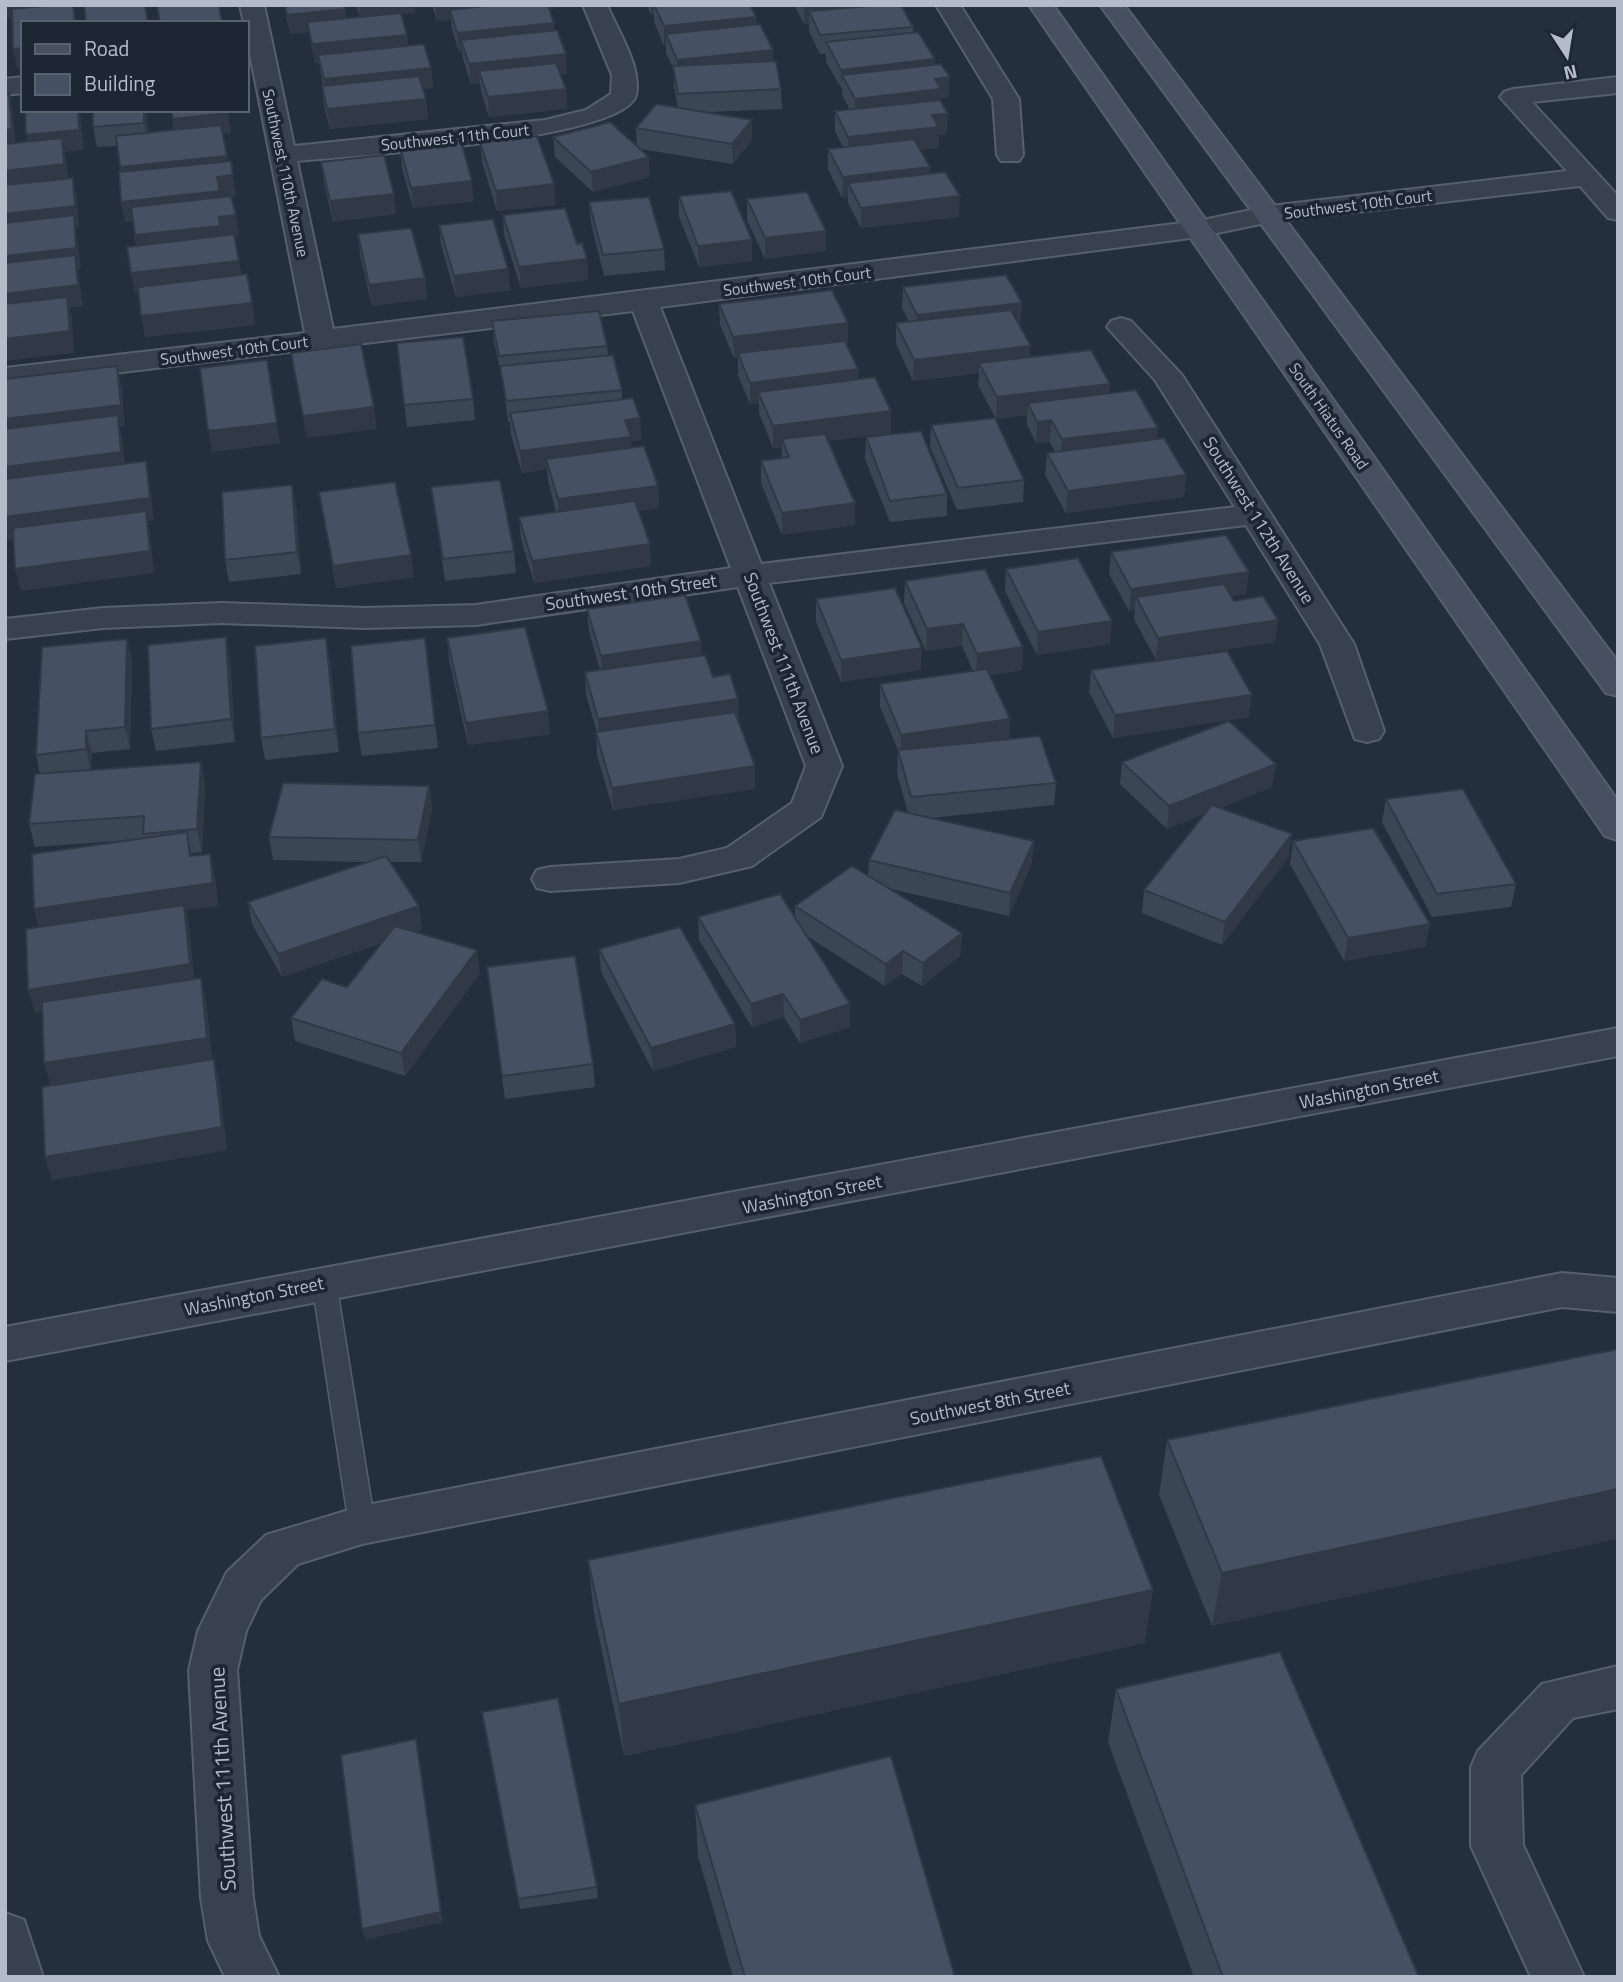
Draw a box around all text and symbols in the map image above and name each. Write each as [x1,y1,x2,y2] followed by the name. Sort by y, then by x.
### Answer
[21,21,248,112] legend
[1532,21,1602,91] north arrow
[84,32,129,64] text: Road
[1561,58,1580,89] text: N
[84,67,156,99] text: Building
[256,87,316,259] street label: Southwest 110th Avenue
[380,117,531,157] street label: Southwest 11th Court
[1283,183,1434,225] street label: Southwest 10th Court
[722,260,873,302] street label: Southwest 10th Court
[159,329,310,371] street label: Southwest 10th Court
[1283,358,1375,474] street label: South Hiatus Road
[1197,431,1321,609] street label: Southwest 112th Avenue
[544,567,719,617] street label: Southwest 10th Street
[737,568,831,758] street label: Southwest 111th Avenue
[1297,1062,1442,1116] street label: Washington Street
[740,1167,885,1221] street label: Washington Street
[182,1269,327,1323] street label: Washington Street
[908,1374,1073,1432] street label: Southwest 8th Street
[200,1666,244,1892] street label: Southwest 111th Avenue

